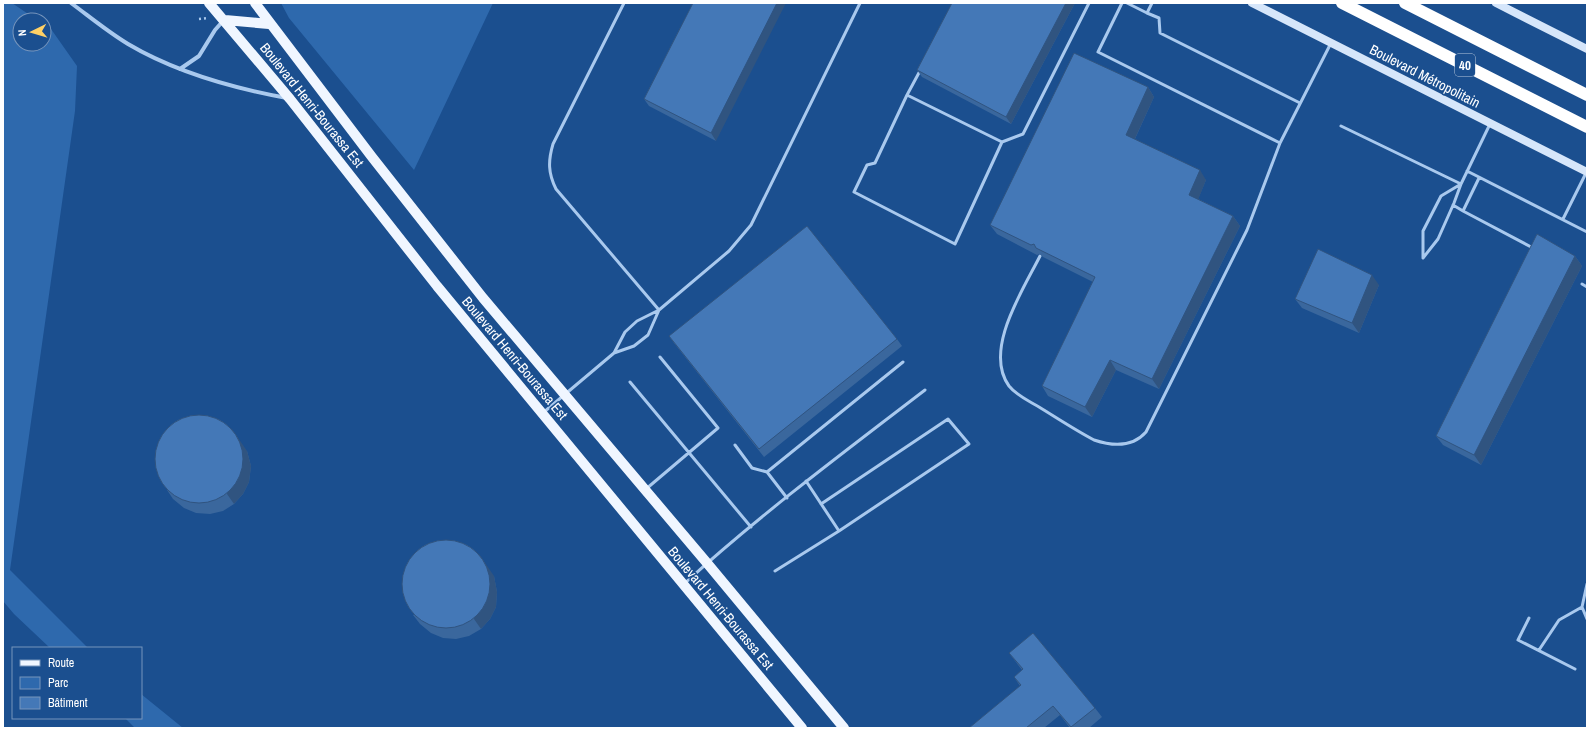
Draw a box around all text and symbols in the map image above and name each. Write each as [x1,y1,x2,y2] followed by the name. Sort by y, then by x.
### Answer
[12,12,52,52] north arrow
[15,29,29,37] text: N
[256,39,368,171] street label: Boulevard Henri-Bourassa Est
[1367,40,1483,112] street label: Boulevard Métropolitain
[1455,54,1475,76] road number: 40
[458,293,572,423] street label: Boulevard Henri-Bourassa Est
[664,543,778,673] street label: Boulevard Henri-Bourassa Est
[12,647,142,719] legend
[48,655,74,671] text: Route
[48,675,68,691] text: Parc
[48,695,88,711] text: Bâtiment

